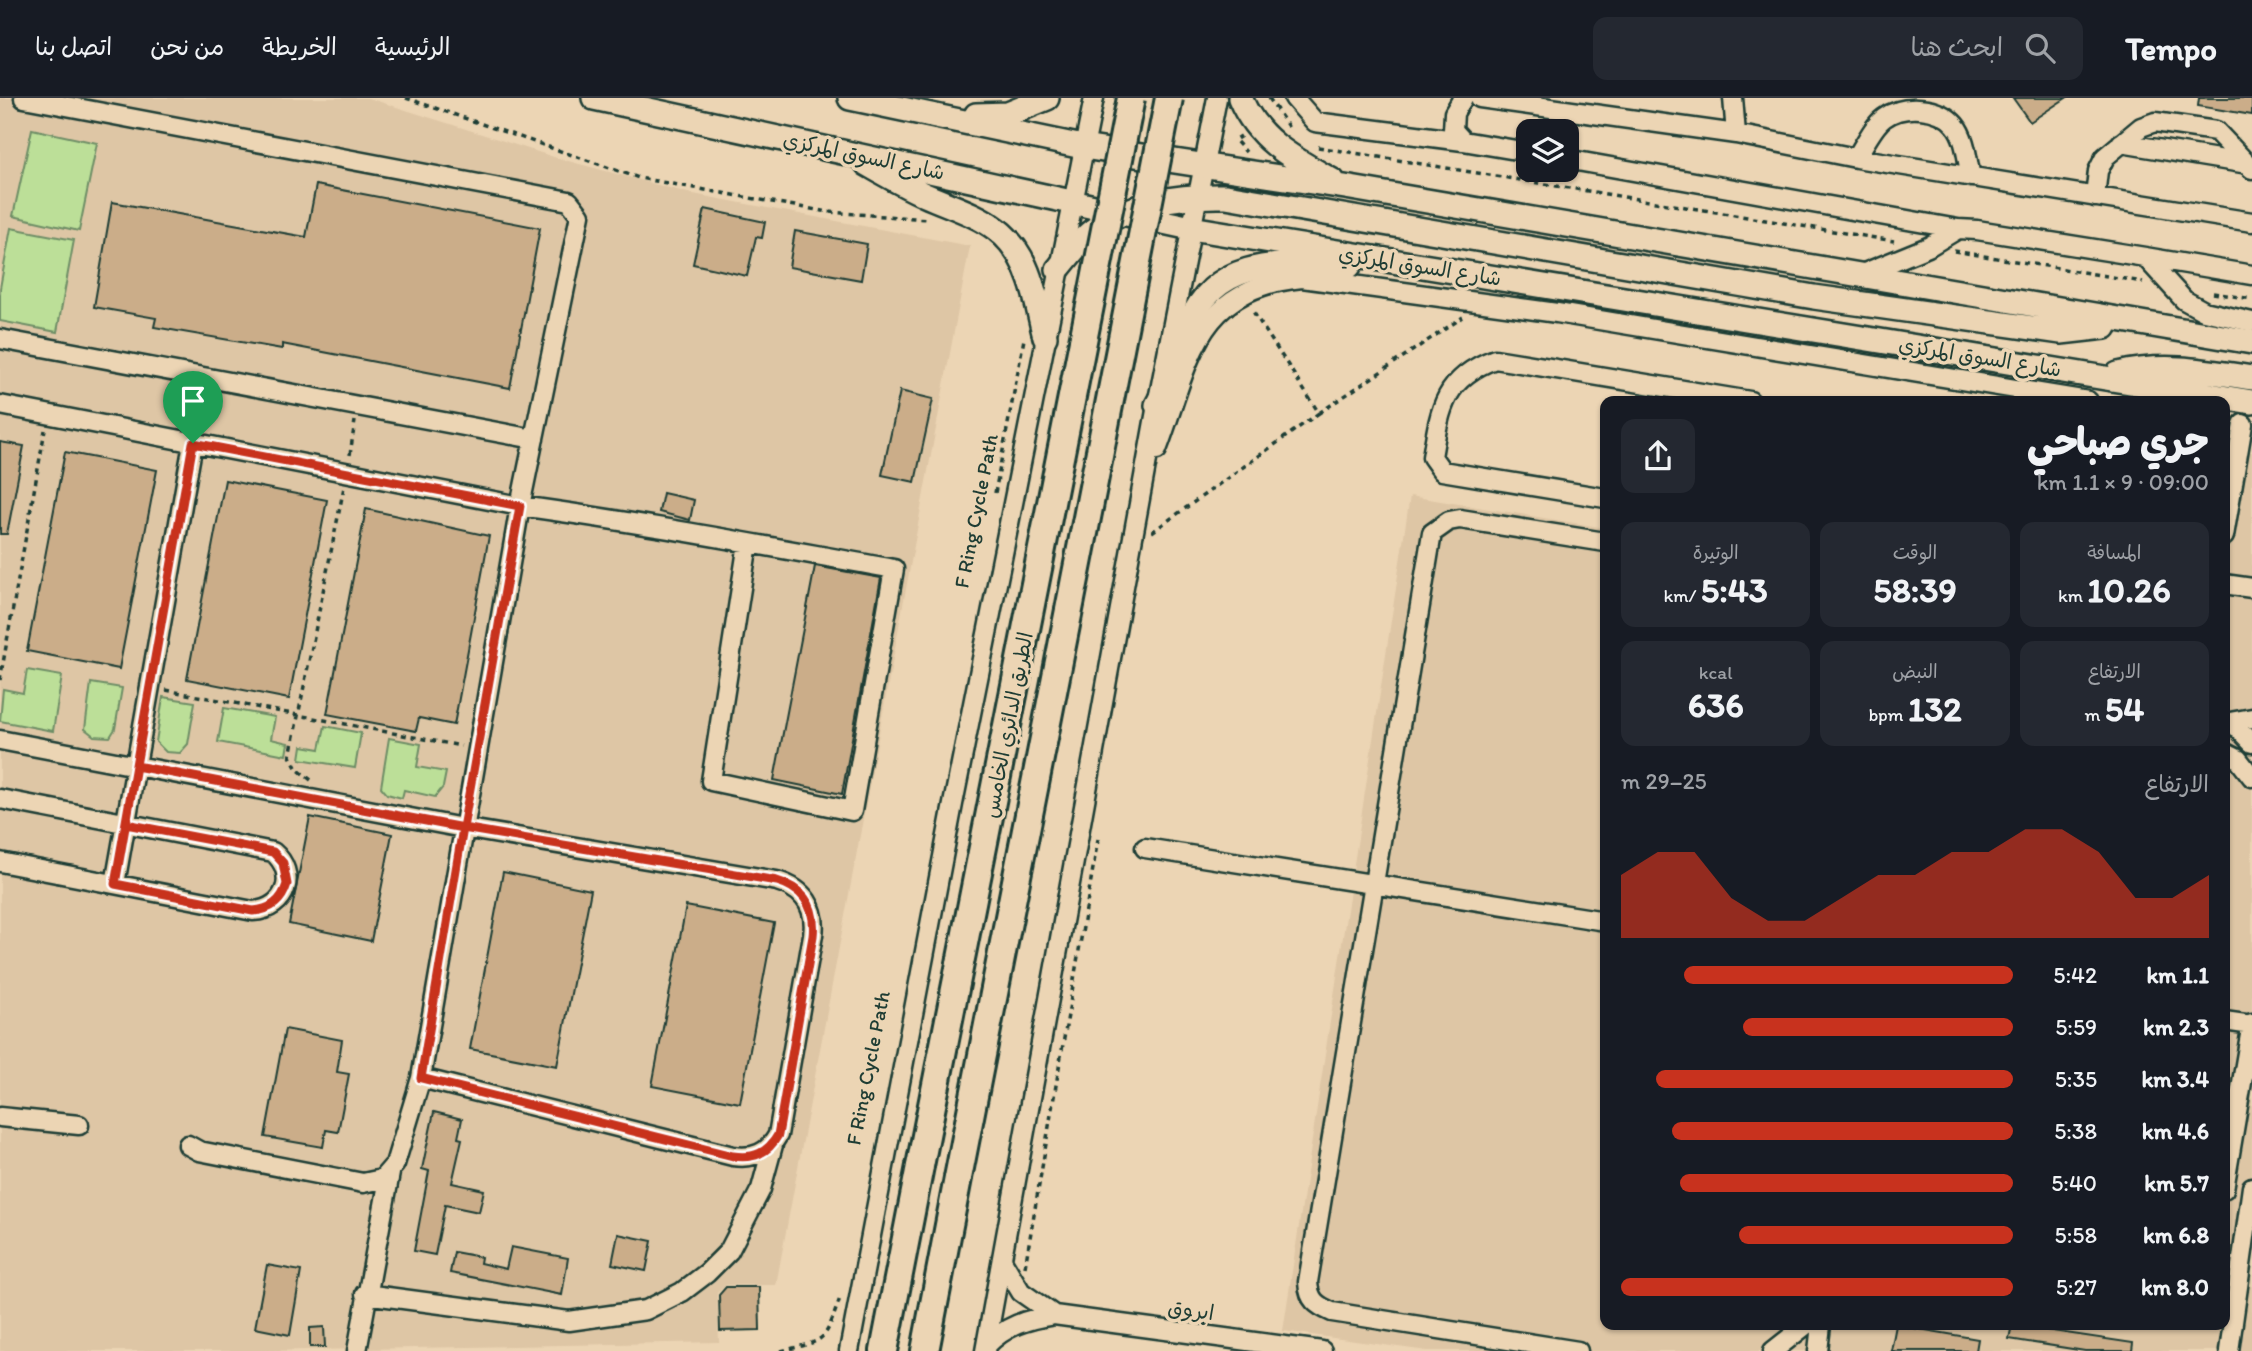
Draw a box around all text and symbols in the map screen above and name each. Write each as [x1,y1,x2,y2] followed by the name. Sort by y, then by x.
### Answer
[1593,17,2083,80] search box
[2021,29,2059,67] icon: search
[2125,29,2217,68] text: Tempo
[1910,31,2003,63] text: ابحث هنا
[35,32,112,61] text: اتصل بنا
[150,32,224,61] text: من نحن
[262,32,337,61] text: الخريطة
[375,32,450,61] text: الرئيسية
[1516,119,1579,182] map controls
[1516,119,1579,182] button: layers
[780,126,947,188] street label: شارع السوق المركزي
[1336,240,1503,294] street label: شارع السوق المركزي
[1896,331,2063,385] street label: شارع السوق المركزي
[163,371,223,443] pin
[174,382,212,420] icon: arrive
[1621,419,1695,493] button: share
[2027,419,2209,465] text: جري صباحي
[948,431,1003,590] street label: F Ring Cycle Path
[2037,468,2209,496] text: 09:00 · 9 × 1.1 km
[1693,541,1739,564] text: الوتيرة
[1893,541,1937,564] text: الوقت
[2087,541,2141,564] text: المسافة
[1701,569,1768,611] text: 5:43
[1873,569,1957,611] text: 58:39
[2087,569,2171,611] text: 10.26
[1663,584,1701,607] text: /km
[2058,584,2087,607] text: km
[977,630,1041,820] street label: الطريق الدائري الخامس
[1892,660,1938,683] text: النبض
[2088,660,2141,683] text: الارتفاع
[1699,661,1733,684] text: kcal
[1688,684,1744,726] text: 636
[1908,688,1962,730] text: 132
[2105,688,2144,730] text: 54
[1868,703,1908,726] text: bpm
[2084,703,2105,726] text: m
[1621,767,1707,795] text: 25–29 m
[2145,770,2209,798] text: الارتفاع
[2053,961,2097,989] text: 5:42
[2146,961,2209,989] text: 1.1 km
[840,988,895,1147] street label: F Ring Cycle Path
[2055,1013,2097,1041] text: 5:59
[2143,1013,2209,1041] text: 2.3 km
[2055,1065,2097,1093] text: 5:35
[2141,1065,2209,1093] text: 3.4 km
[2054,1117,2097,1145] text: 5:38
[2142,1117,2209,1145] text: 4.6 km
[2051,1169,2097,1197] text: 5:40
[2144,1169,2209,1197] text: 5.7 km
[2055,1221,2097,1249] text: 5:58
[2143,1221,2209,1249] text: 6.8 km
[2056,1273,2097,1301] text: 5:27
[2141,1273,2209,1301] text: 8.0 km
[1166,1294,1216,1326] street label: ابروق

